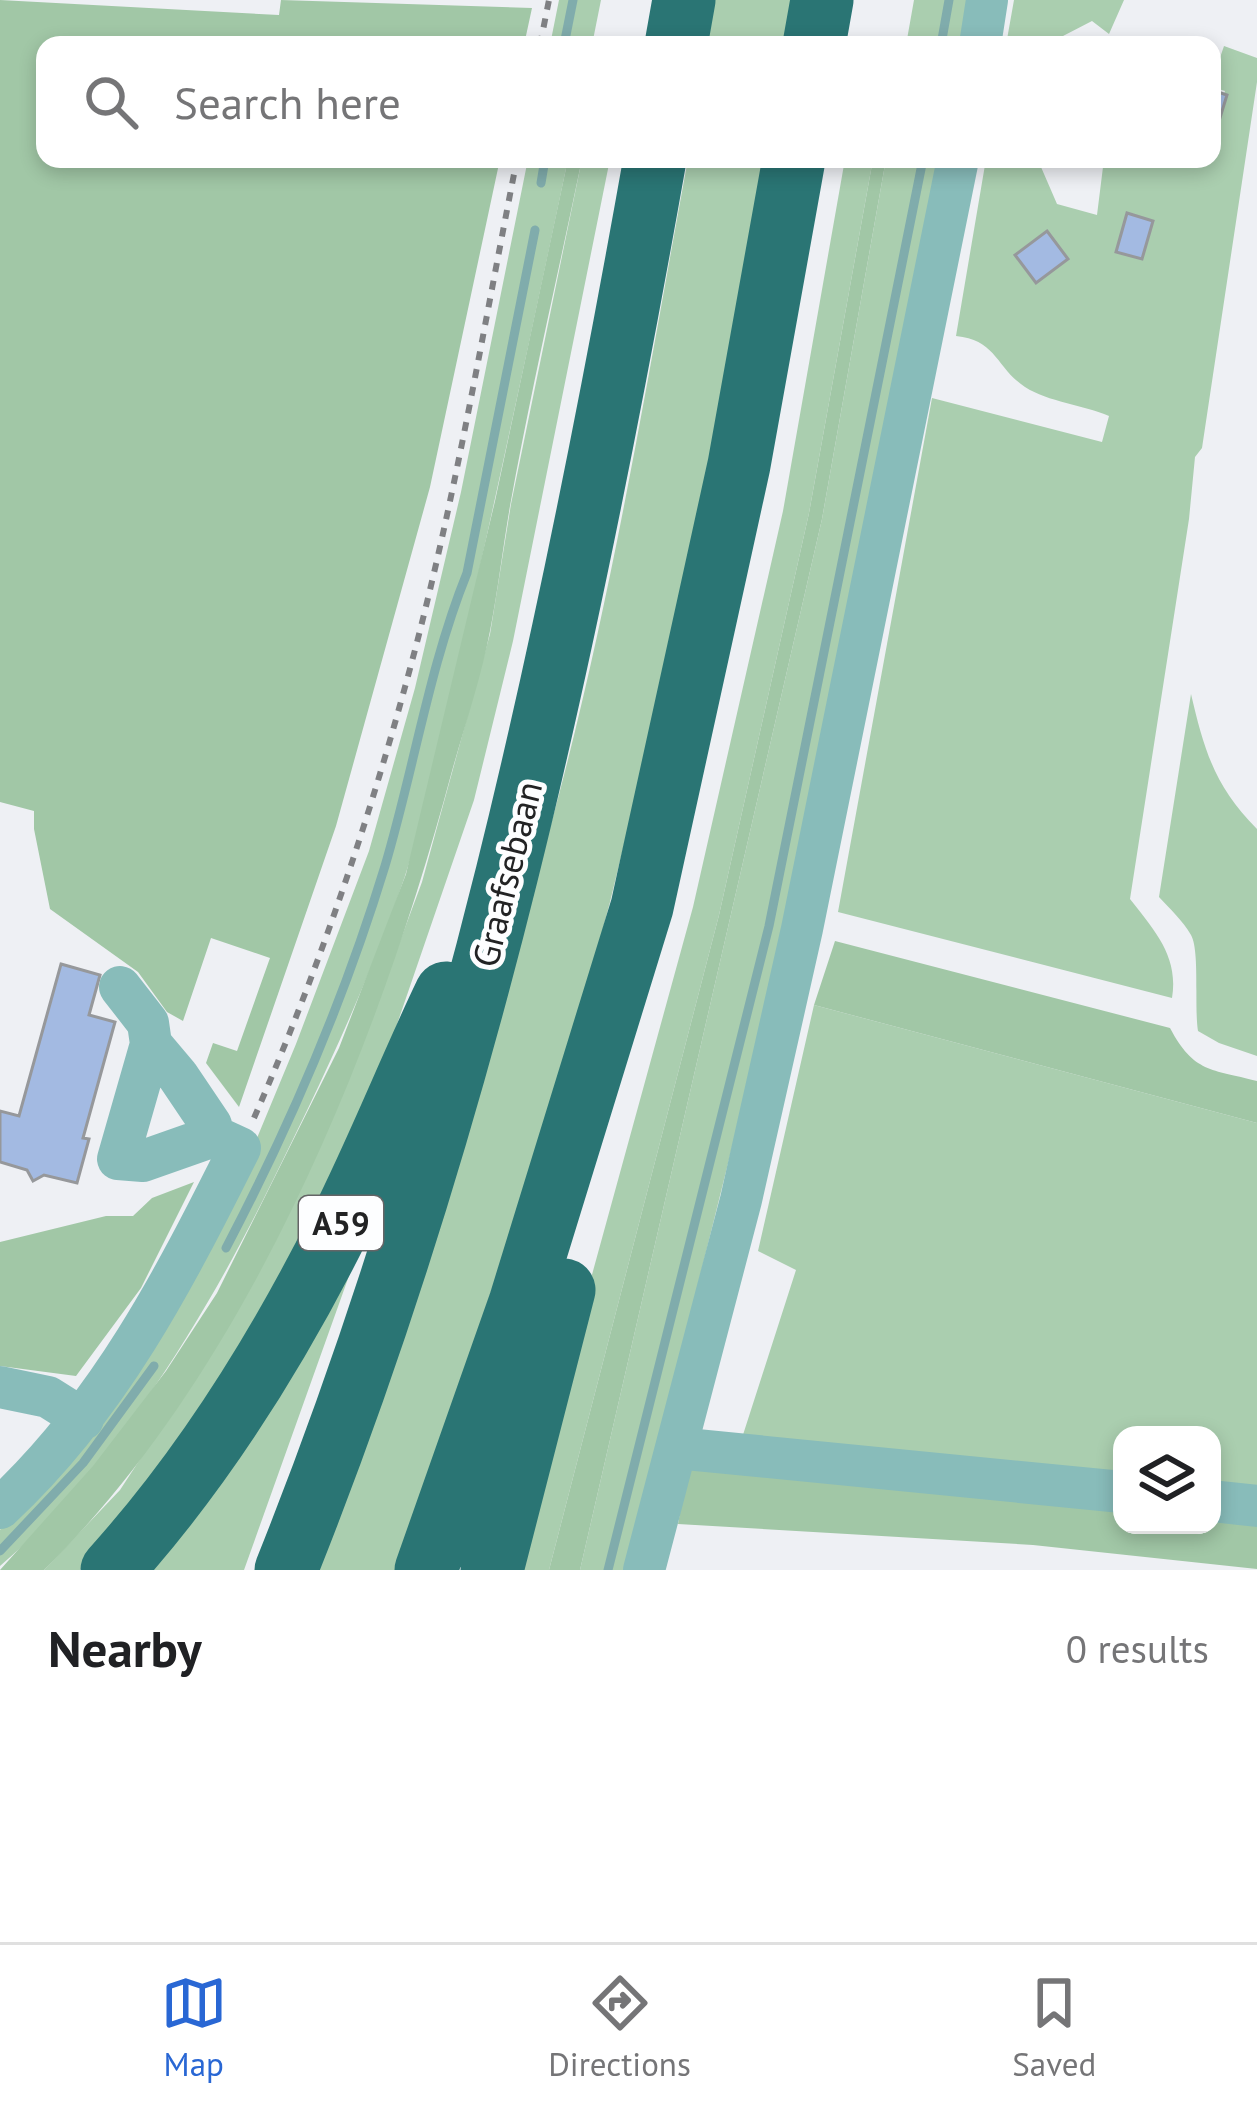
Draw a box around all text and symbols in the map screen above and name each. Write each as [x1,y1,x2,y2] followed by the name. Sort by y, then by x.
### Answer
[36,36,1221,168] search box
[78,69,144,135] icon: search
[174,73,401,131] text: Search here
[461,776,552,972] street label: Graafsebaan
[299,1196,383,1250] road number: A59
[1113,1426,1221,1534] map controls
[1113,1426,1221,1534] button: layers
[48,1615,202,1681] text: Nearby
[1066,1623,1209,1674] text: 0 results
[161,1970,227,2085] tab: Map
[548,1970,691,2085] tab: Directions
[1012,1970,1096,2085] tab: Saved

